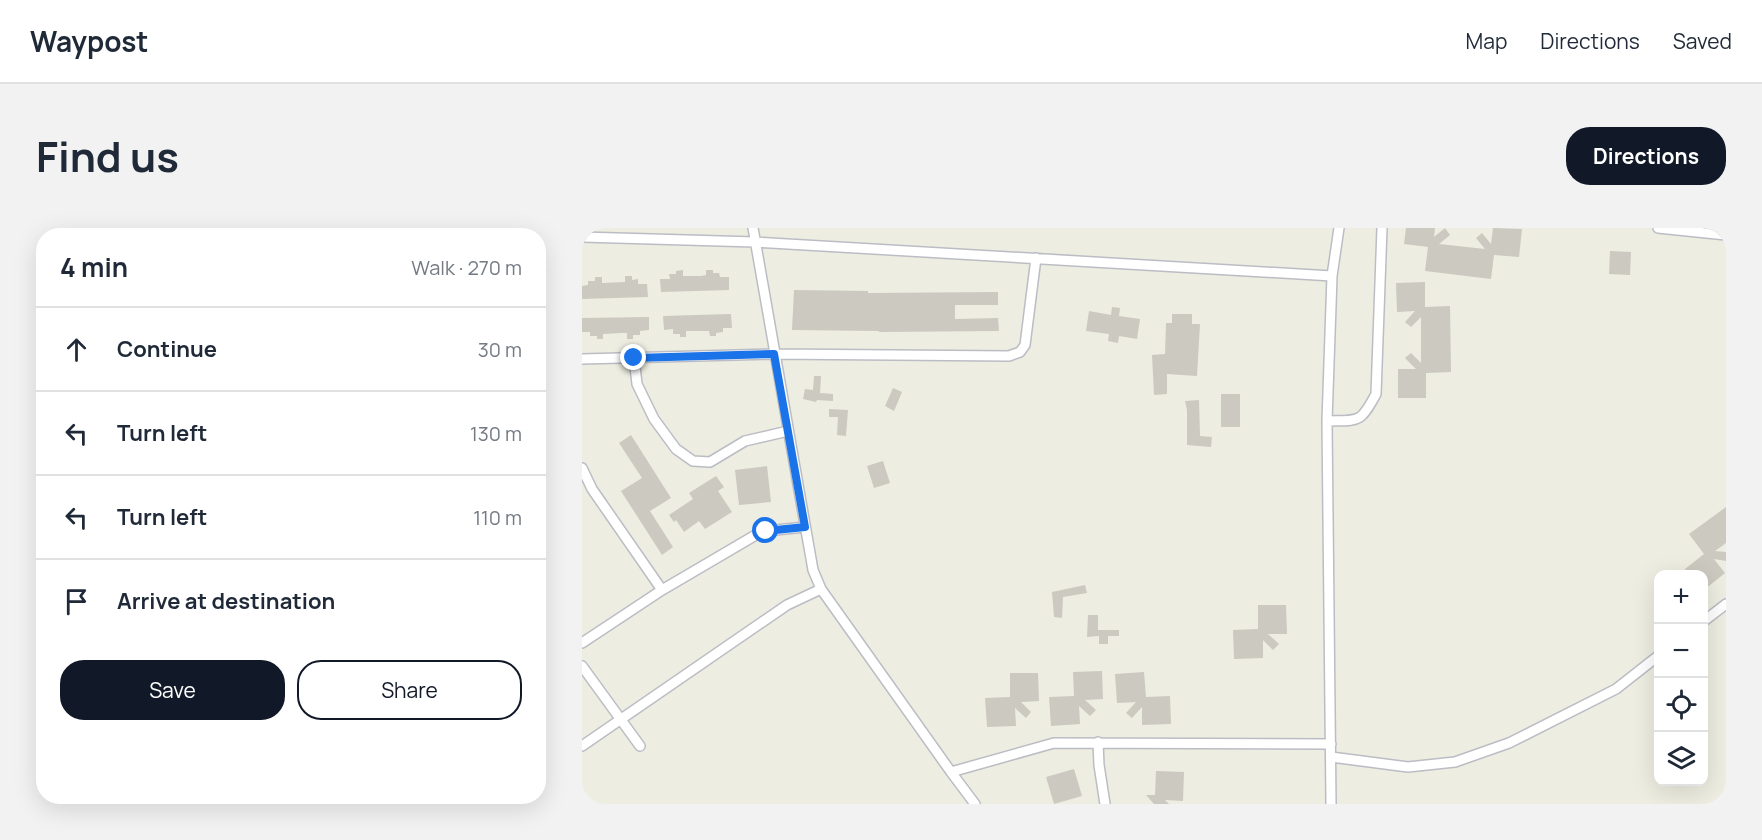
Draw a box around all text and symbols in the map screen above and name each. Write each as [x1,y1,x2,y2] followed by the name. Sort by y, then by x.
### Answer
[30,22,149,60] text: Waypost
[1466,27,1507,55] text: Map
[1540,27,1640,55] text: Directions
[1673,27,1732,55] text: Saved
[36,127,179,185] text: Find us
[1566,127,1726,185] button: Directions
[60,249,128,285] text: 4 min
[411,254,522,281] text: Walk · 270 m
[60,333,93,366] icon: ahead
[117,334,217,364] text: Continue
[478,336,522,363] text: 30 m
[620,344,646,370] route end
[60,417,93,450] icon: left
[117,418,207,448] text: Turn left
[470,420,522,447] text: 130 m
[60,501,93,534] icon: left
[117,502,207,532] text: Turn left
[473,504,522,531] text: 110 m
[752,517,778,543] route start
[1654,570,1708,786] map controls
[1654,570,1708,624] button: +
[60,585,93,618] icon: arrive
[117,586,335,616] text: Arrive at destination
[1654,624,1708,678] button: −
[60,660,285,720] button: Save
[297,660,522,720] button: Share
[1654,678,1708,732] button: locate
[1654,732,1708,786] button: layers

